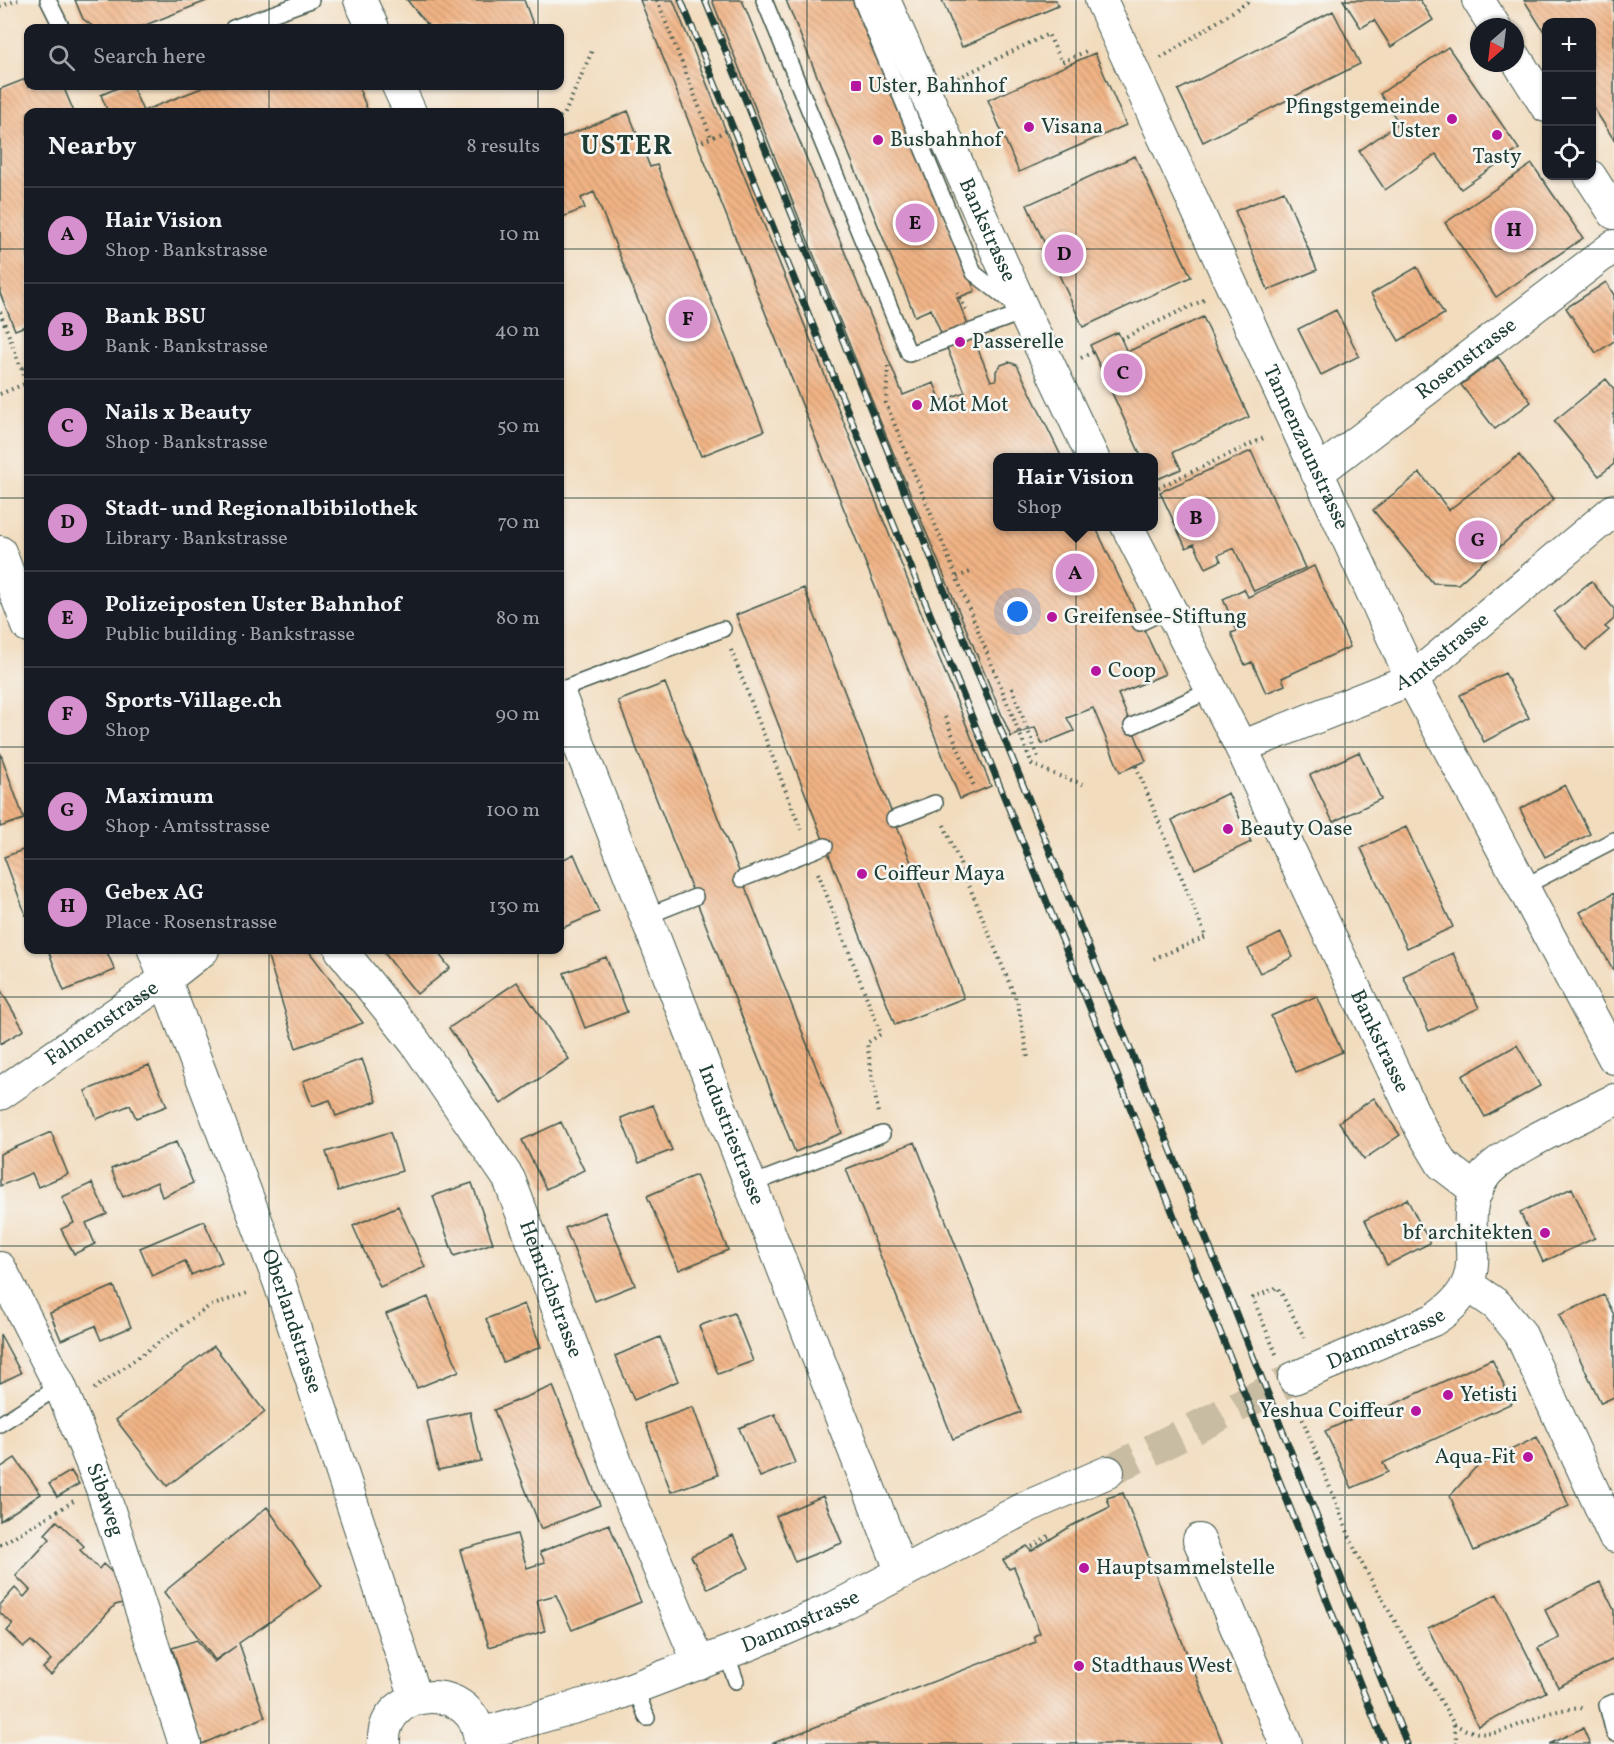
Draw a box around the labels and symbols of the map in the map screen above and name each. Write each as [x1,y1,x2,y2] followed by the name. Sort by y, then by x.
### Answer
[1470,18,1524,72] north arrow
[868,72,1007,101] place label: Uster, Bahnhof
[849,79,863,93] marker: Uster, Bahnhof
[1285,93,1440,146] place label: Pfingstgemeinde Uster
[1445,112,1459,126] marker: Pfingstgemeinde Uster
[1041,113,1103,142] place label: Visana
[1022,120,1036,134] marker: Visana
[890,126,1004,155] place label: Busbahnhof
[580,128,674,166] district label: USTER
[1490,128,1504,142] marker: Tasty
[871,133,885,147] marker: Busbahnhof
[1472,143,1522,172] place label: Tasty
[951,173,1023,287] street label: Bankstrasse
[896,200,934,246] pin: E
[1494,208,1534,252] pin: H
[1044,232,1084,276] pin: D
[668,296,708,342] pin: F
[1410,311,1523,407] street label: Rosenstrasse
[972,328,1064,357] place label: Passerelle
[953,335,967,349] marker: Passerelle
[1104,350,1142,395] pin: C
[1256,360,1356,534] street label: Tannenzaunstrasse
[929,391,1009,420] place label: Mot Mot
[910,398,924,412] marker: Mot Mot
[1176,496,1216,540] pin: B
[1458,518,1498,562] pin: G
[1056,550,1094,596] pin: A
[1003,597,1032,626] your location
[1064,603,1247,632] place label: Greifensee-Stiftung
[1391,606,1495,699] street label: Amtsstrasse
[1045,610,1059,624] marker: Greifensee-Stiftung
[1108,657,1156,686] place label: Coop
[1089,664,1103,678] marker: Coop
[1240,815,1352,844] place label: Beauty Oase
[1221,822,1235,836] marker: Beauty Oase
[874,860,1005,889] place label: Coiffeur Maya
[855,867,869,881] marker: Coiffeur Maya
[39,974,165,1073] street label: Falmenstrasse
[1343,985,1416,1098] street label: Bankstrasse
[691,1060,772,1209] street label: Industriestrasse
[511,1216,590,1362] street label: Heinrichstrasse
[1403,1219,1533,1248] place label: bf architekten
[1538,1226,1552,1240] marker: bf architekten
[254,1245,329,1397] street label: Oberlandstrasse
[1322,1301,1452,1377] street label: Dammstrasse
[1460,1381,1518,1410] place label: Yetisti
[1441,1388,1455,1402] marker: Yetisti
[1259,1397,1404,1426] place label: Yeshua Coiffeur
[1409,1404,1423,1418] marker: Yeshua Coiffeur
[1435,1443,1516,1472] place label: Aqua-Fit
[1521,1450,1535,1464] marker: Aqua-Fit
[79,1459,131,1540] street label: Sibaweg
[1096,1554,1275,1583] place label: Hauptsammelstelle
[1077,1561,1091,1575] marker: Hauptsammelstelle
[737,1583,865,1660] street label: Dammstrasse
[1091,1652,1233,1681] place label: Stadthaus West
[1072,1659,1086,1673] marker: Stadthaus West

